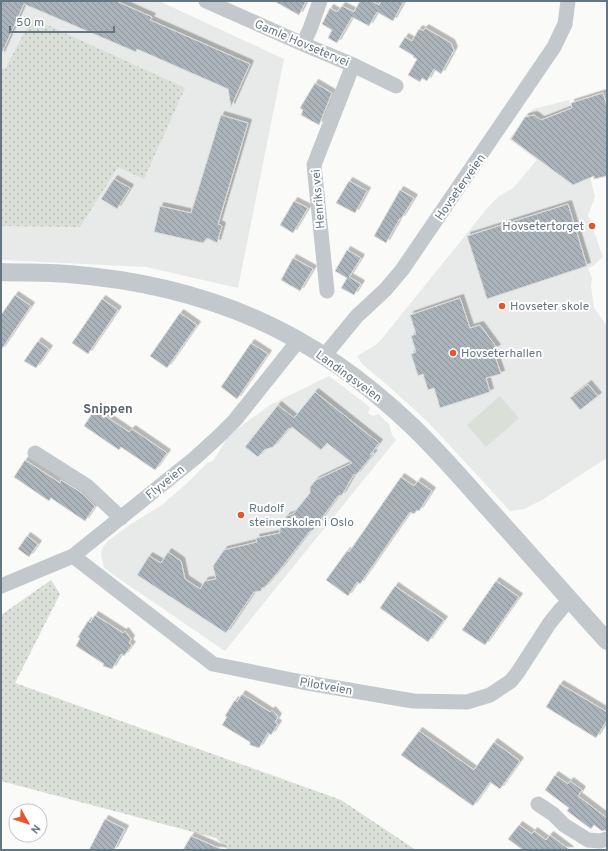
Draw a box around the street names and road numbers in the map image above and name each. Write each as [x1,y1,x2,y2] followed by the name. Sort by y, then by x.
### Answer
[252,17,351,71] street label: Gamle Hovsetervei
[432,151,490,224] street label: Hovseterveien
[308,168,330,229] street label: Henriks vei
[312,347,385,406] street label: Landingsveien
[143,462,188,503] street label: Flyveien
[298,674,354,700] street label: Pilotveien

